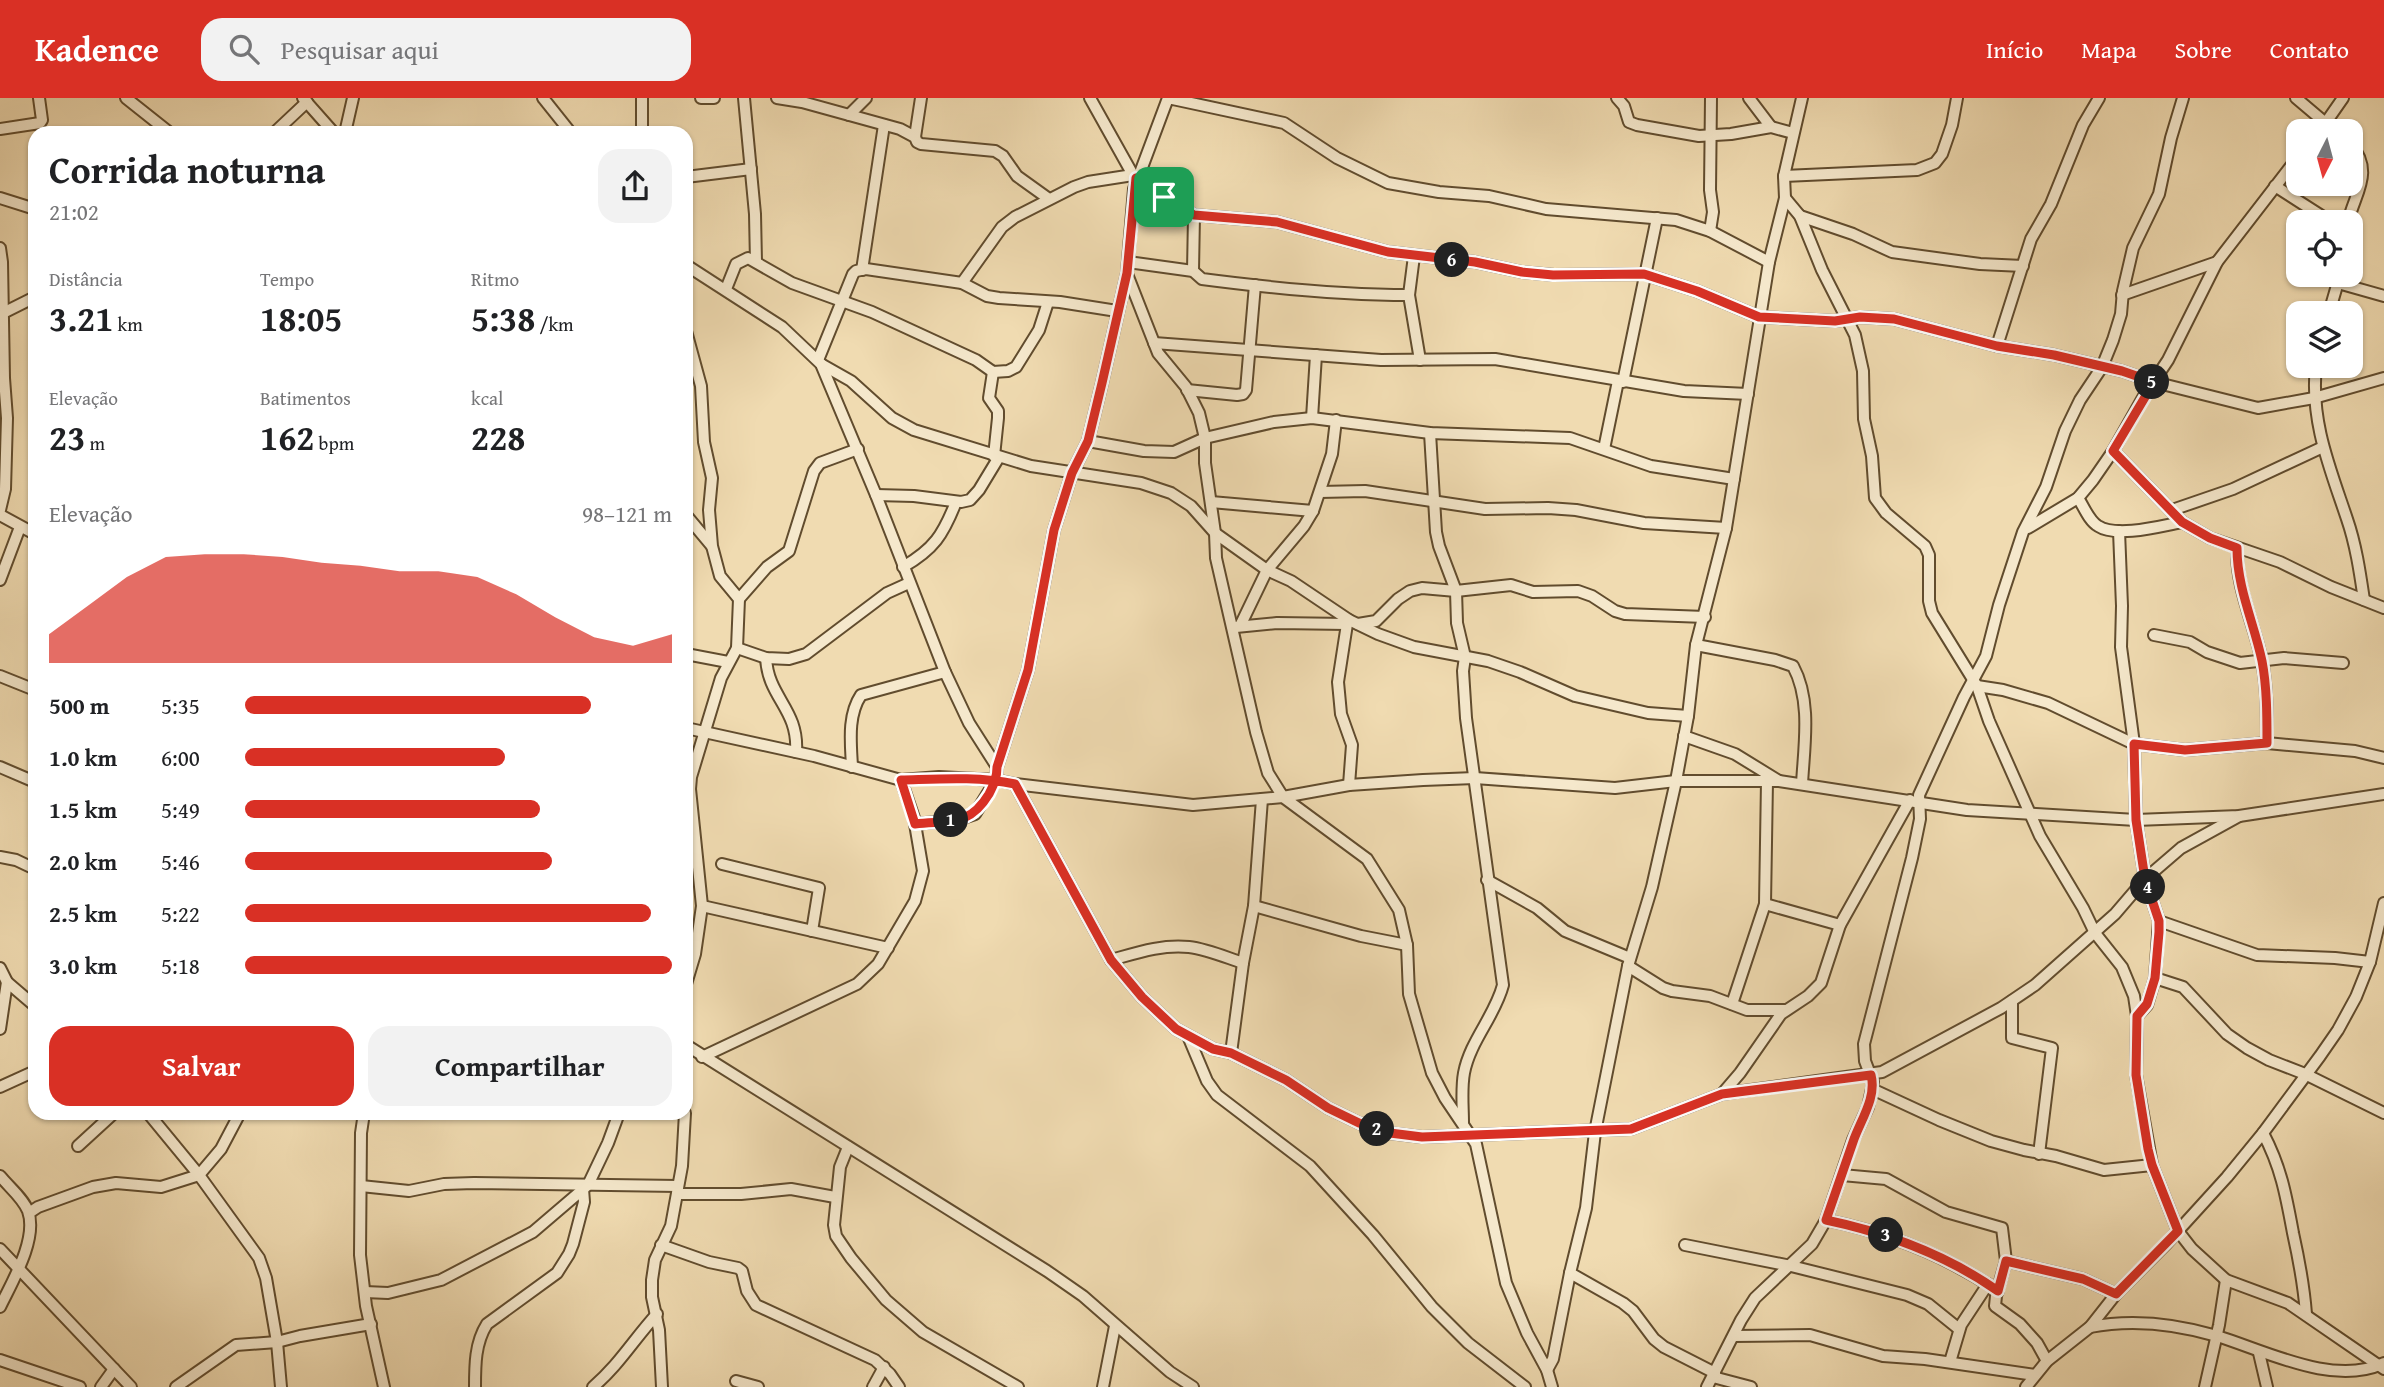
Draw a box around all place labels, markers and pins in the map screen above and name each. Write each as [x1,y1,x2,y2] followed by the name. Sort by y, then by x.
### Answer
[1134,167,1194,227] pin
[1434,242,1470,278] pin: 6
[2134,364,2170,400] pin: 5
[934,802,968,838] pin: 1
[2130,870,2166,904] pin: 4
[1360,1112,1394,1146] pin: 2
[1868,1218,1904,1252] pin: 3

